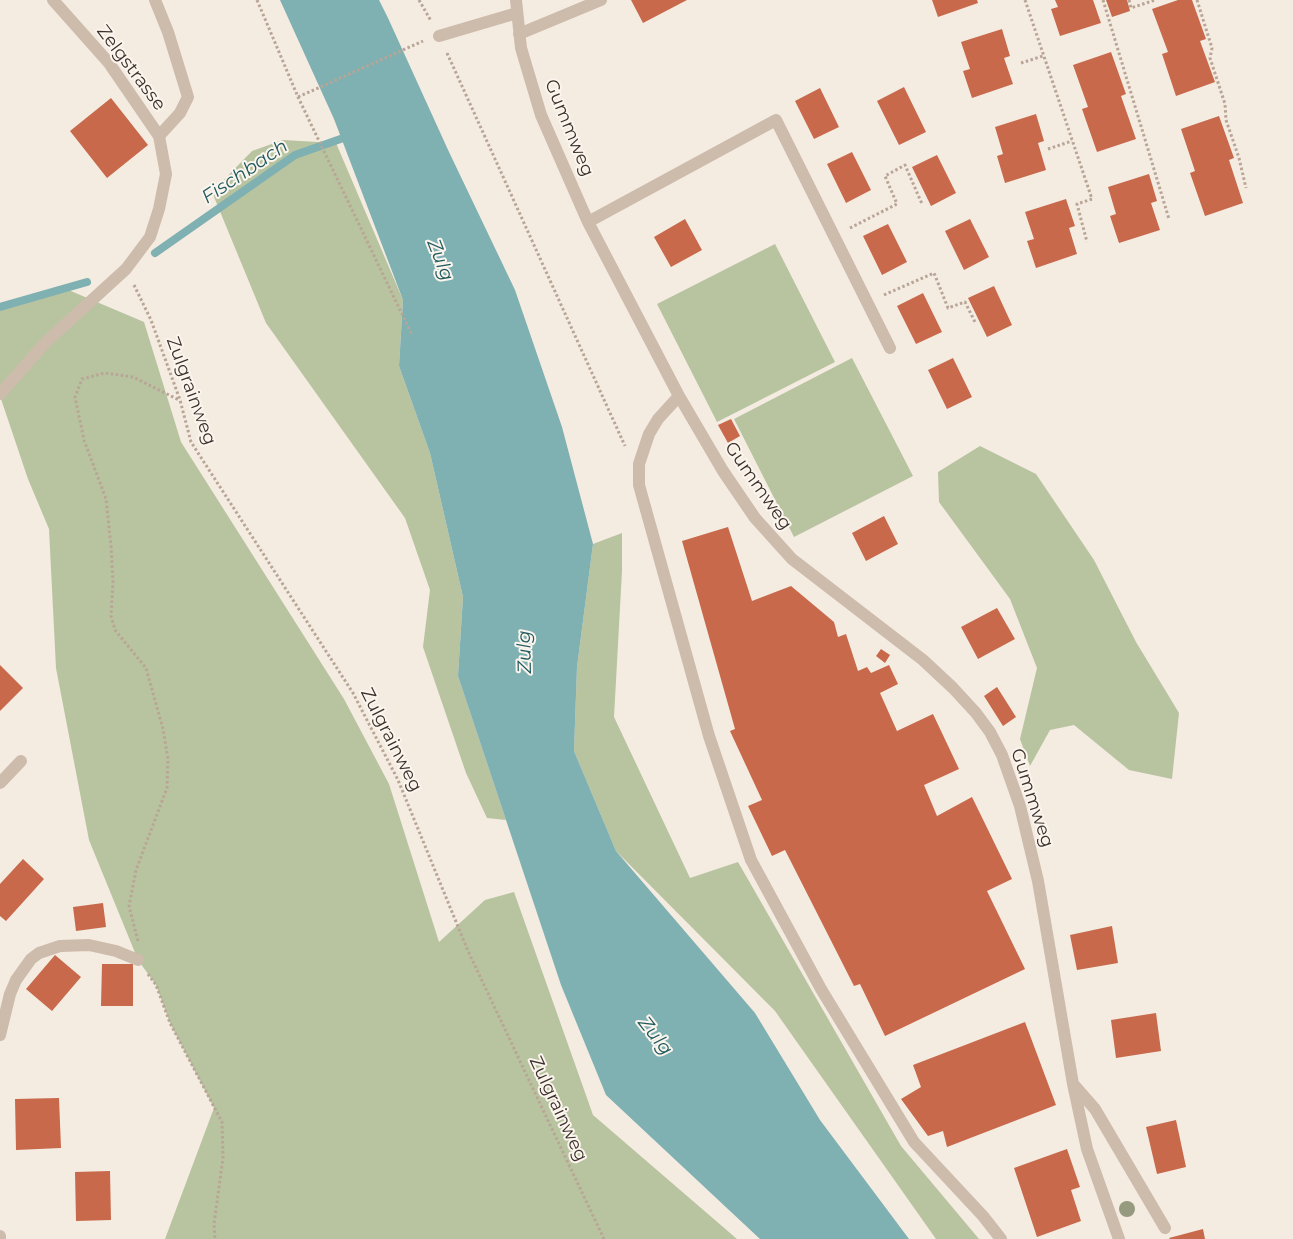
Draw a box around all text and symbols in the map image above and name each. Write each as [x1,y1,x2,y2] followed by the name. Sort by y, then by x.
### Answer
[92,21,170,115] street label: Zelgstrasse
[540,76,598,180] street label: Gummweg
[198,135,292,209] water label: Fischbach
[422,236,458,284] water label: Zulg
[161,334,221,448] street label: Zulgrainweg
[720,438,796,534] street label: Gummweg
[513,630,537,674] water label: Zulg
[356,685,426,795] street label: Zulgrainweg
[1006,746,1058,850] street label: Gummweg
[633,1012,677,1060] water label: Zulg
[524,1053,592,1165] street label: Zulgrainweg

